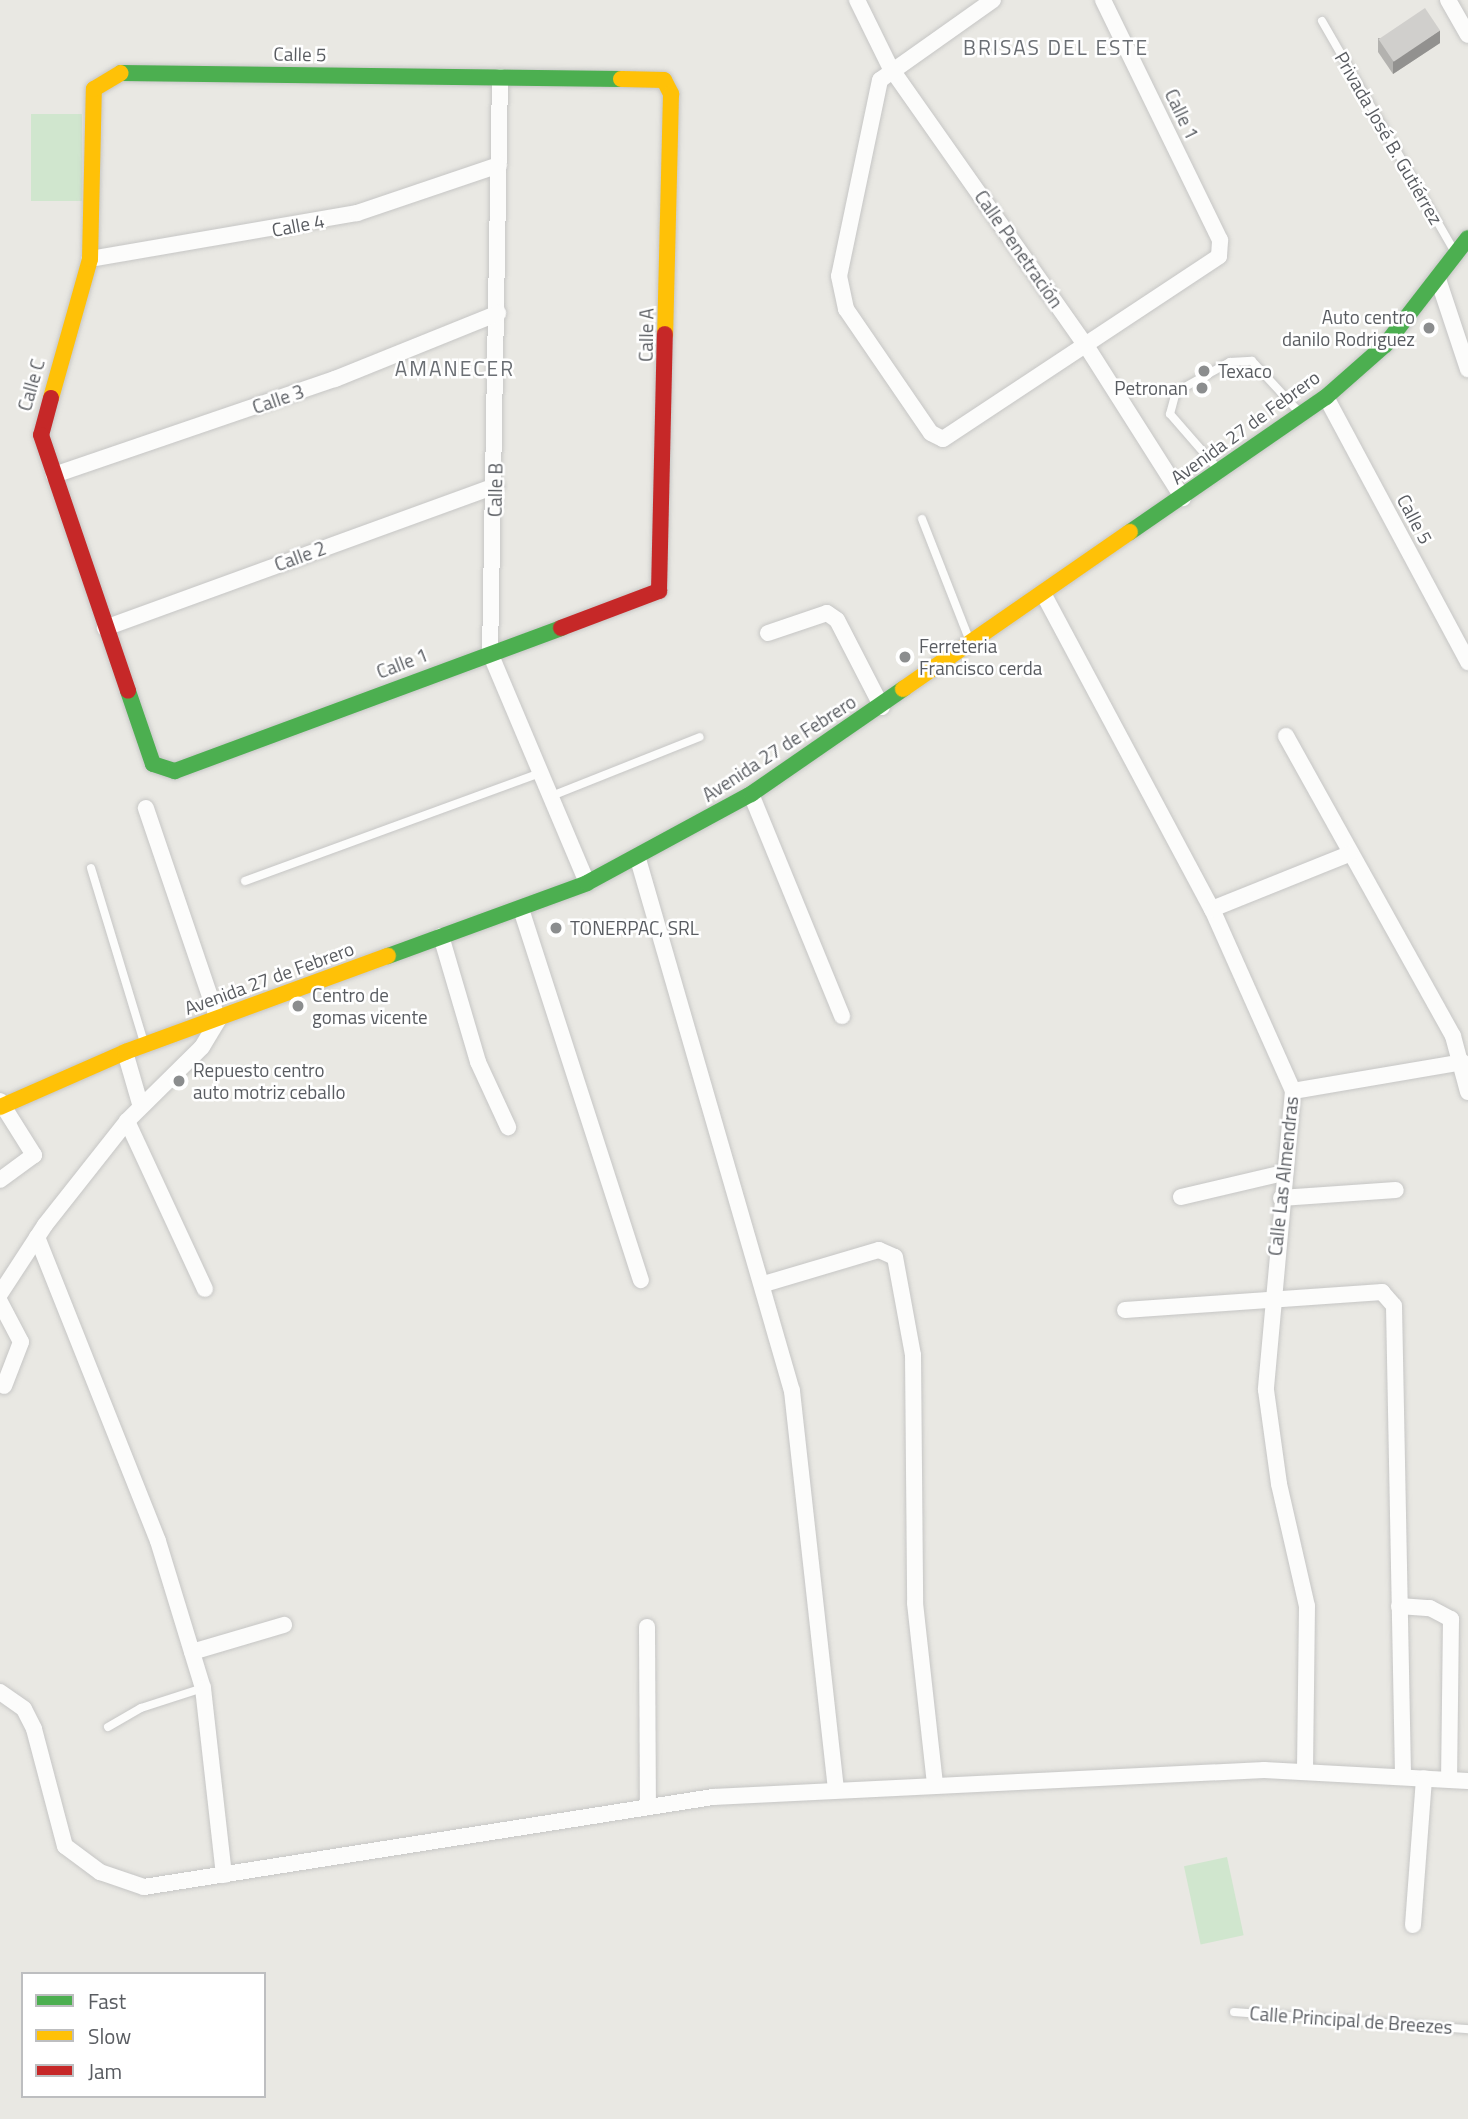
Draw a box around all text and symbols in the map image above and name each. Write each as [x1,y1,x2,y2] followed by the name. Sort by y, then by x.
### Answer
[965,34,1147,60] district label: BRISAS DEL ESTE
[273,42,327,66] street label: Calle 5
[1330,48,1448,228] street label: Privada José B. Gutiérrez
[1160,85,1204,143] street label: Calle 1
[970,186,1068,312] street label: Calle Penetración
[270,209,326,241] street label: Calle 4
[1282,306,1415,350] place label: Auto centro danilo Rodriguez
[634,308,658,362] street label: Calle A
[1421,320,1437,336] marker: Auto centro danilo Rodriguez
[396,355,514,381] district label: AMANECER
[13,357,49,413] street label: Calle C
[1218,360,1272,382] place label: Texaco
[1196,363,1212,379] marker: Texaco
[1166,365,1324,489] street label: Avenida 27 de Febrero
[1114,377,1188,399] place label: Petronan
[249,380,307,418] street label: Calle 3
[1194,380,1210,396] marker: Petronan
[483,463,507,517] street label: Calle B
[1392,490,1438,548] street label: Calle 5
[271,536,329,576] street label: Calle 2
[919,635,1042,679] place label: Ferreteria Francisco cerda
[373,643,431,683] street label: Calle 1
[897,649,913,665] marker: Ferreteria Francisco cerda
[698,690,860,806] street label: Avenida 27 de Febrero
[570,917,699,939] place label: TONERPAC, SRL
[548,920,564,936] marker: TONERPAC, SRL
[181,937,357,1019] street label: Avenida 27 de Febrero
[312,984,428,1028] place label: Centro de gomas vicente
[290,998,306,1014] marker: Centro de gomas vicente
[193,1059,346,1103] place label: Repuesto centro auto motriz ceballo
[171,1073,187,1089] marker: Repuesto centro auto motriz ceballo
[1263,1095,1303,1257] street label: Calle Las Almendras
[21,1972,266,2098] legend
[88,1985,126,2017] text: Fast
[1249,2002,1453,2038] street label: Calle Principal de Breezes
[88,2020,131,2052] text: Slow
[88,2055,122,2087] text: Jam

